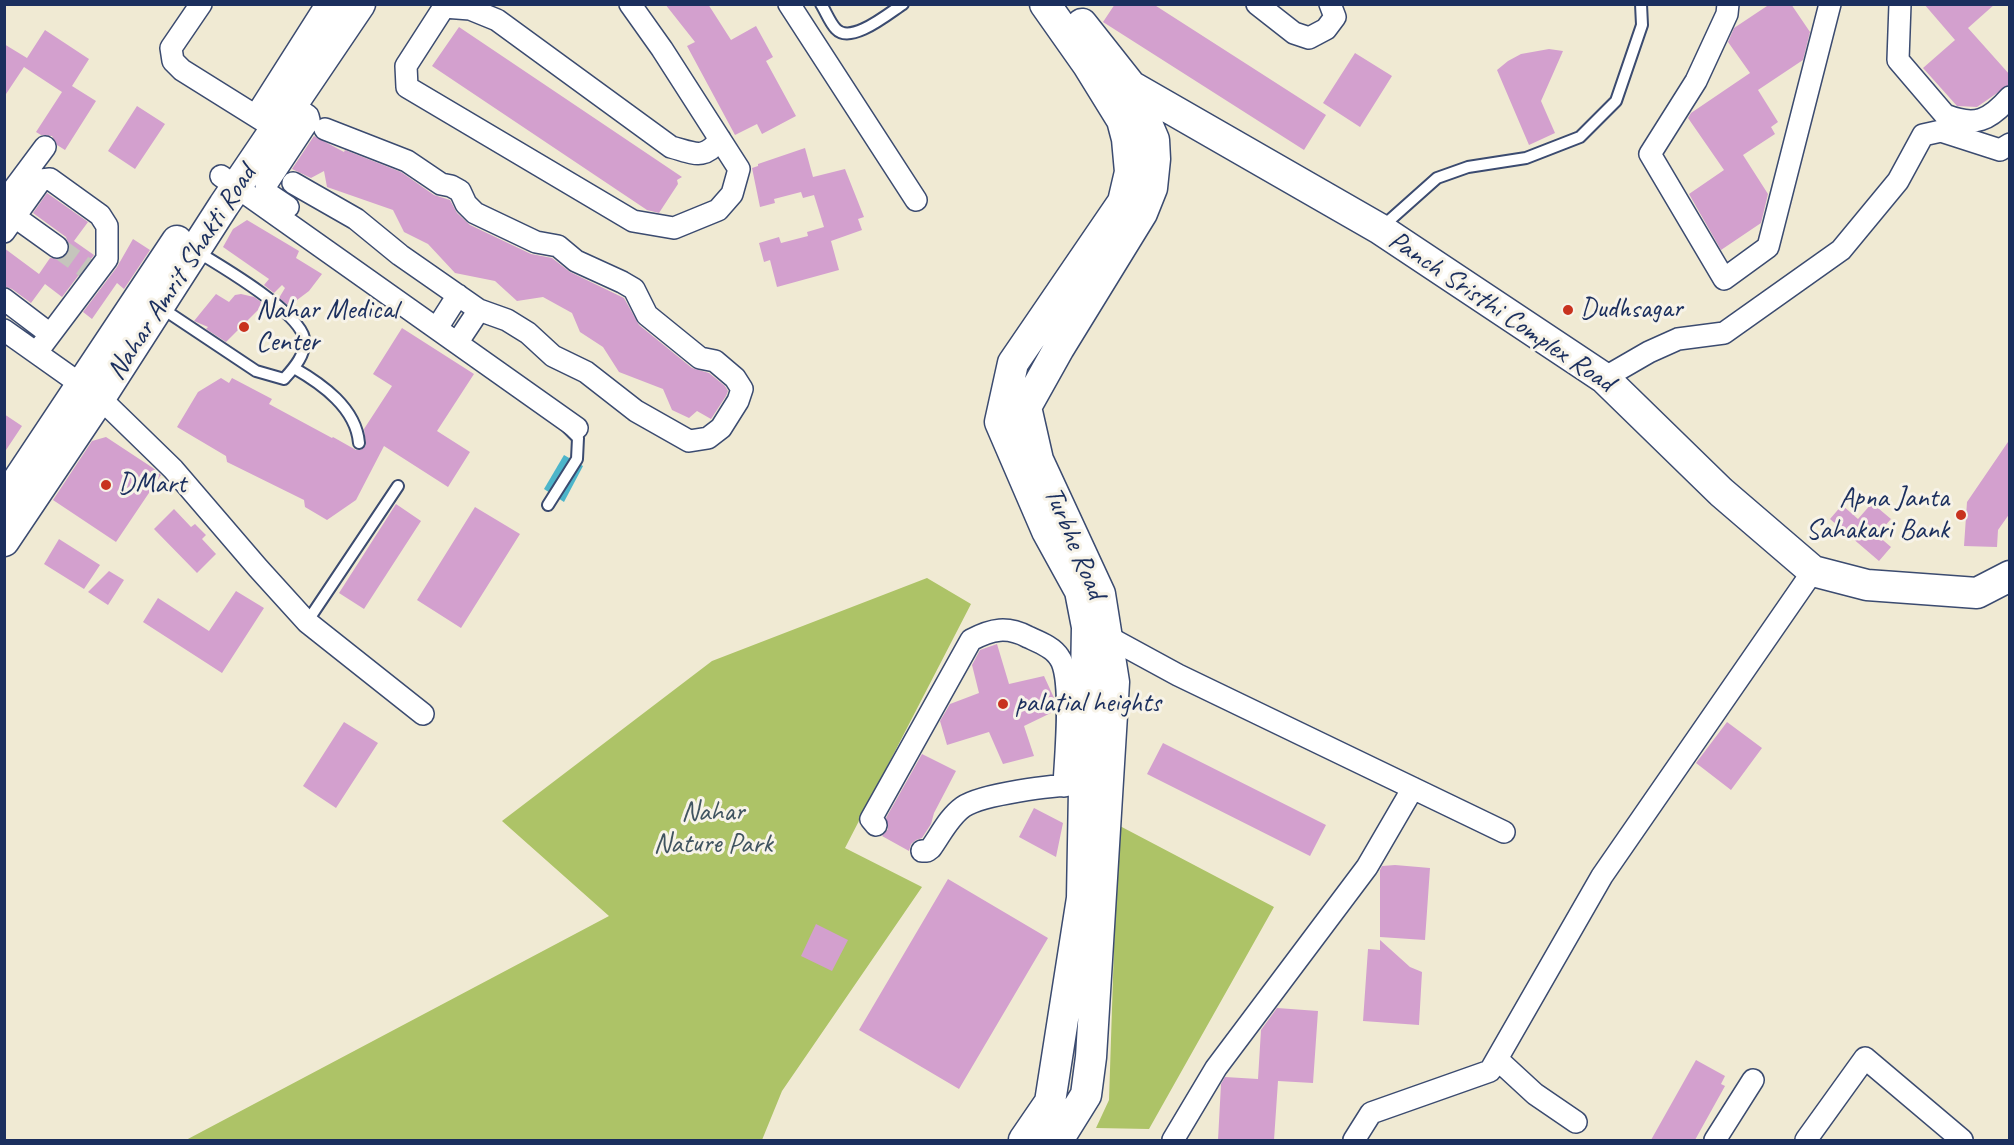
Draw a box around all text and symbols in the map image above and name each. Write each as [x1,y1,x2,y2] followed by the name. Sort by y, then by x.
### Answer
[100,159,264,387] street label: Nahar Amrit Shakti Road
[1382,224,1620,400] street label: Panch Sristhi Complex Road
[1580,293,1683,327] place label: Dudhsagar
[256,294,398,360] place label: Nahar Medical Center
[1561,303,1575,317] marker: Dudhsagar
[237,320,251,334] marker: Nahar Medical Center
[118,468,186,502] place label: DMart
[99,478,113,492] marker: DMart
[1035,482,1113,604] street label: Turbhe Road
[1806,482,1949,548] place label: Apna Janta Sahakari Bank
[1954,508,1968,522] marker: Apna Janta Sahakari Bank
[1015,687,1161,721] place label: palatial heights
[996,697,1010,711] marker: palatial heights
[654,796,772,862] park label: Nahar Nature Park

